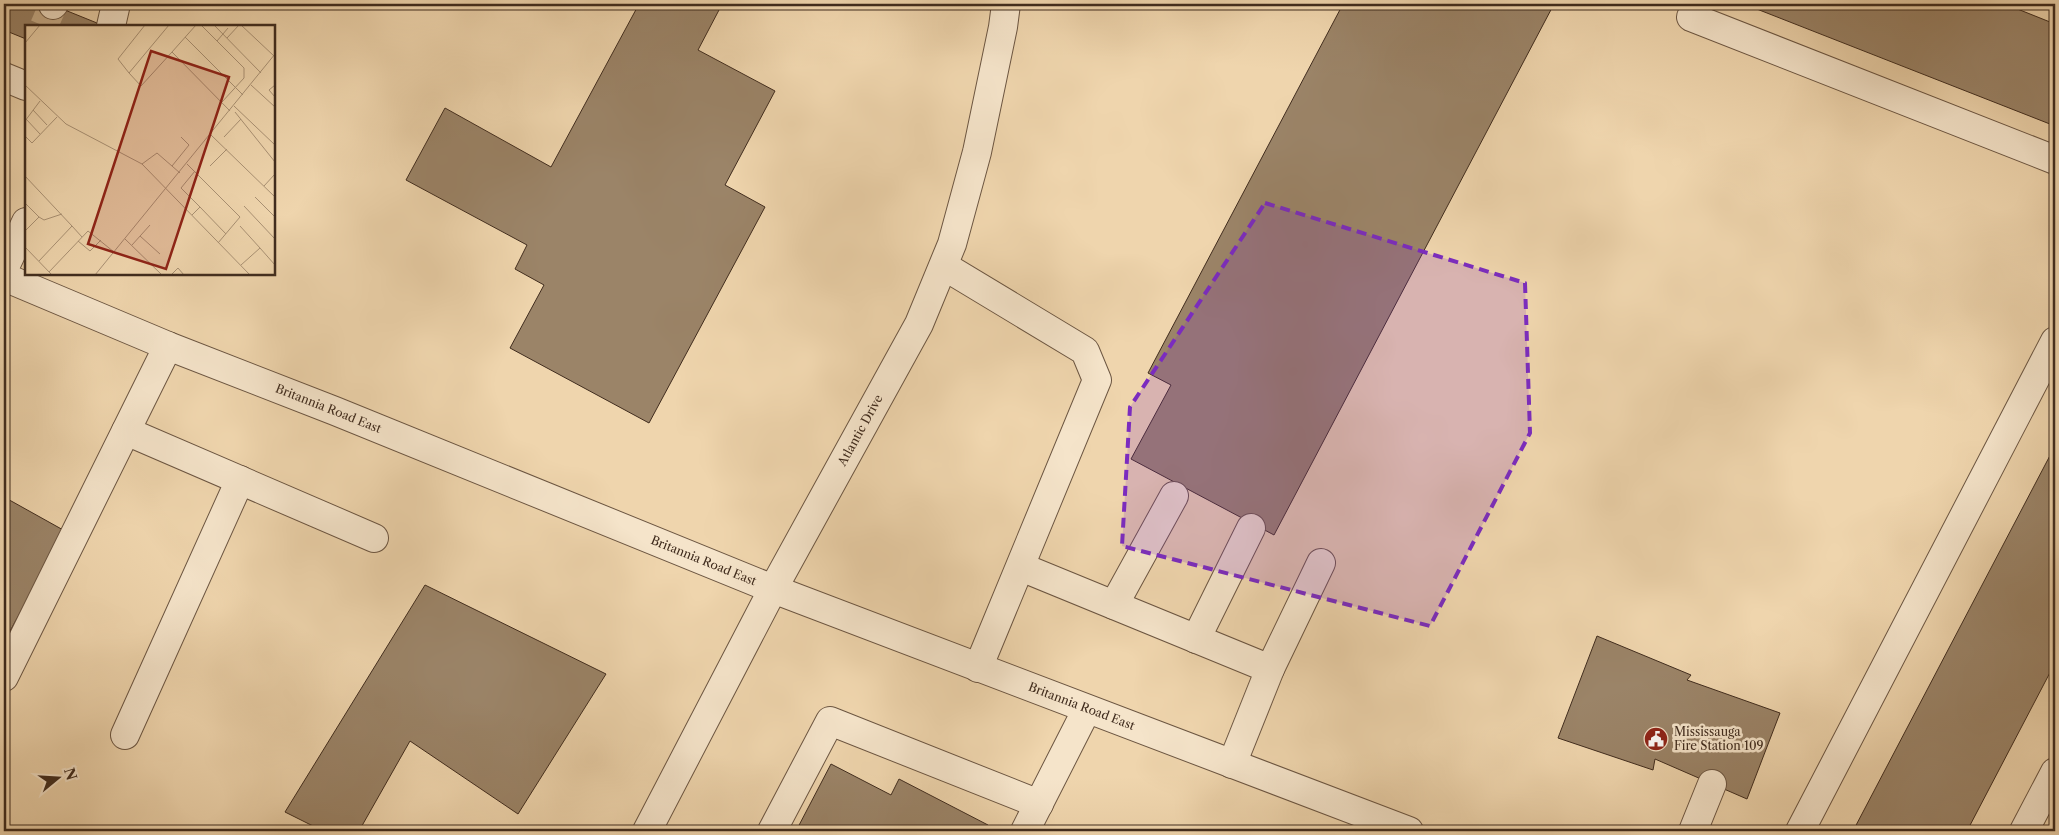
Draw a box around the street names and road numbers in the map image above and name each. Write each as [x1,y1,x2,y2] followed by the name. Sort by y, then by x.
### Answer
[273,381,384,436] street label: Britannia Road East
[834,392,886,469] street label: Atlantic Drive
[649,532,759,589] street label: Britannia Road East
[1026,679,1138,733] street label: Britannia Road East

